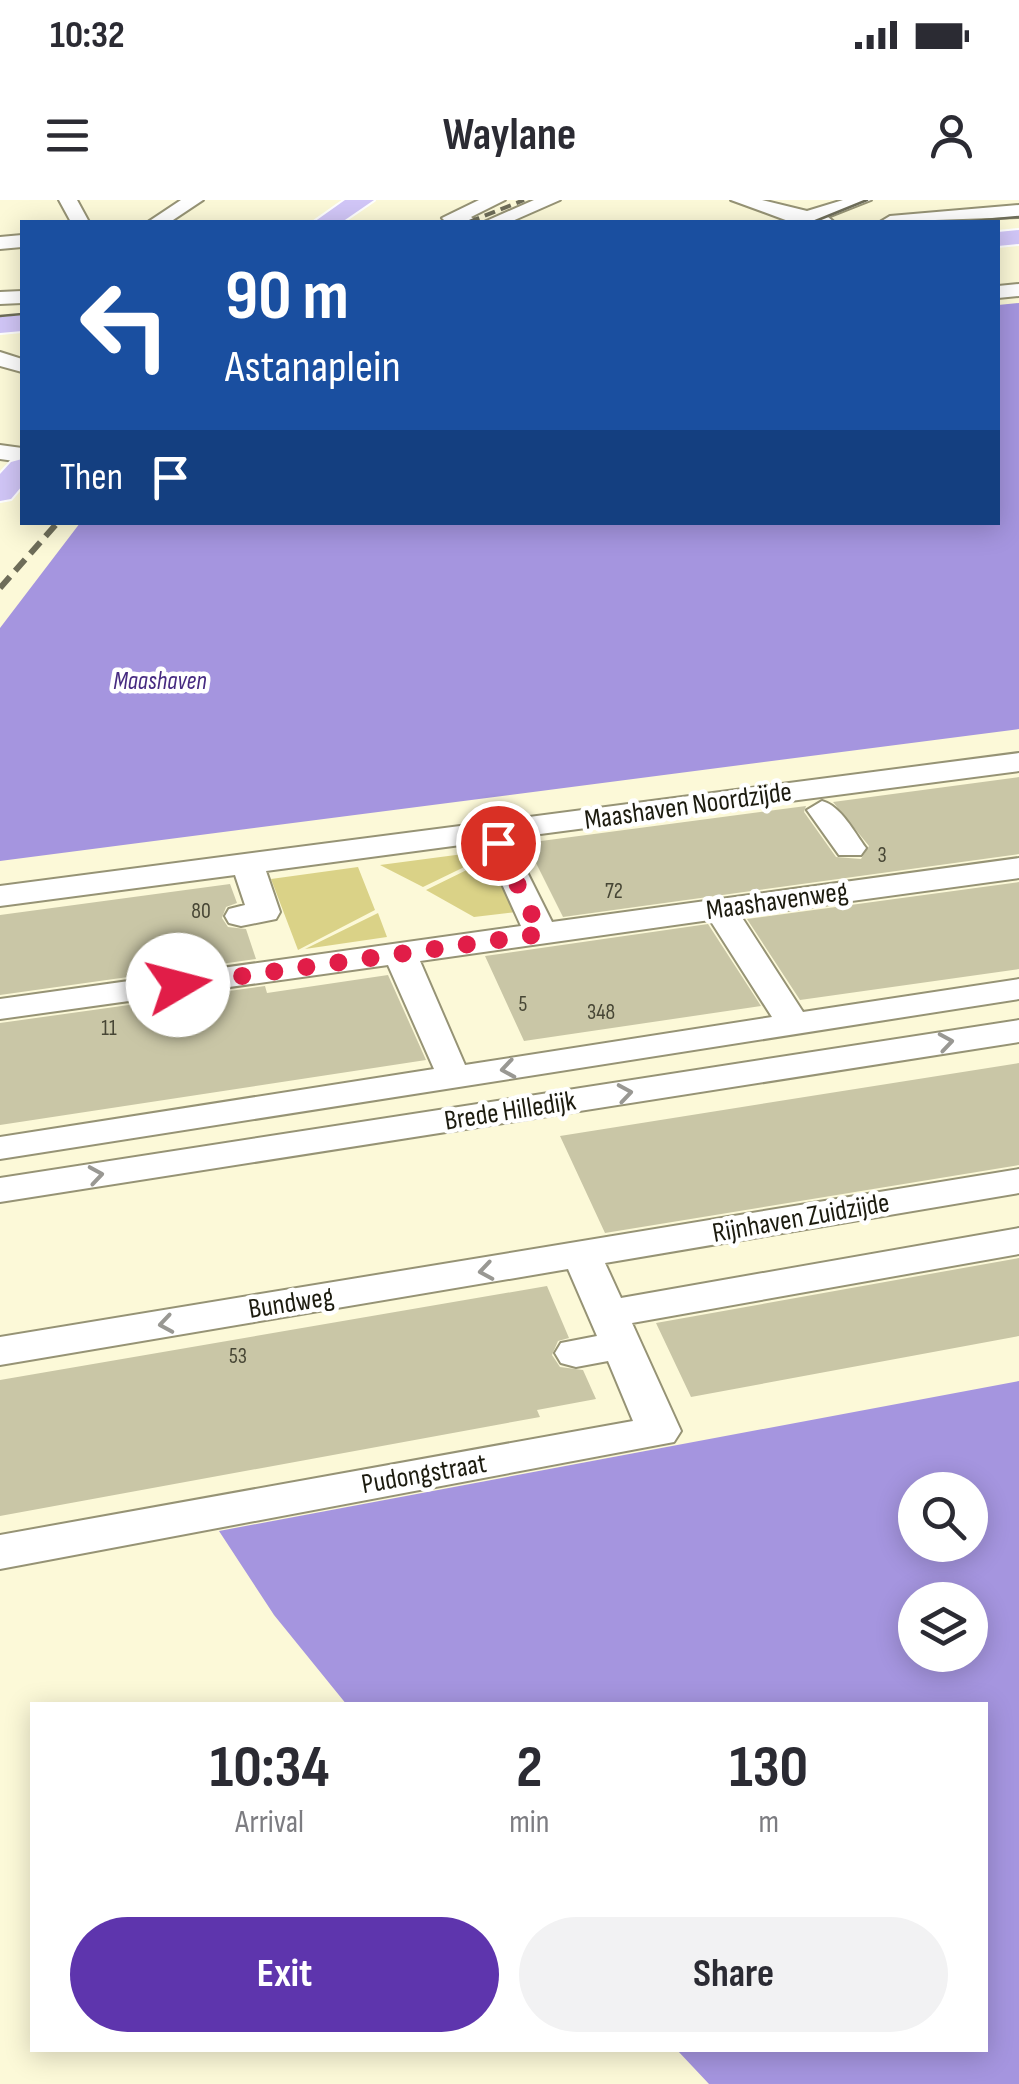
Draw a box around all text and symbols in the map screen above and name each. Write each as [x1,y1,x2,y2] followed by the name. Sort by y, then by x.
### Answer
[50,13,125,58] text: 10:32
[40,108,95,163] icon: menu
[443,108,576,163] text: Waylane
[924,108,979,163] icon: person
[225,255,349,339] text: 90 m
[60,260,190,390] icon: left
[225,340,401,395] text: Astanaplein
[143,450,198,505] icon: arrive
[60,455,123,500] text: Then
[113,666,207,697] water label: Maashaven
[582,775,794,837] street label: Maashaven Noordzijde
[456,801,541,886] pin
[471,816,526,871] icon: arrive
[877,842,887,869] house number: 3
[704,875,850,927] street label: Maashavenweg
[605,878,623,905] house number: 72
[191,898,211,925] house number: 80
[126,933,230,1037] position arrow
[519,991,528,1018] house number: 5
[587,999,615,1026] house number: 348
[101,1015,117,1042] house number: 11
[938,1033,954,1054] one-way arrow
[499,1057,516,1078] one-way arrow
[617,1083,633,1104] one-way arrow
[442,1084,578,1138] street label: Brede Hilledijk
[88,1166,105,1187] one-way arrow
[710,1186,892,1250] street label: Rijnhaven Zuidzijde
[478,1260,494,1281] one-way arrow
[246,1280,336,1326] street label: Bundweg
[157,1313,174,1334] one-way arrow
[229,1343,247,1370] house number: 53
[359,1447,489,1501] street label: Pudongstraat
[898,1472,988,1672] map controls
[898,1472,988,1562] button: search
[898,1582,988,1672] button: layers
[210,1732,329,1804] text: 10:34
[516,1732,542,1804] text: 2
[729,1732,808,1804] text: 130
[235,1803,304,1842] text: Arrival
[509,1803,549,1842] text: min
[758,1803,779,1842] text: m
[70,1917,499,2032] button: Exit
[519,1917,948,2032] button: Share

